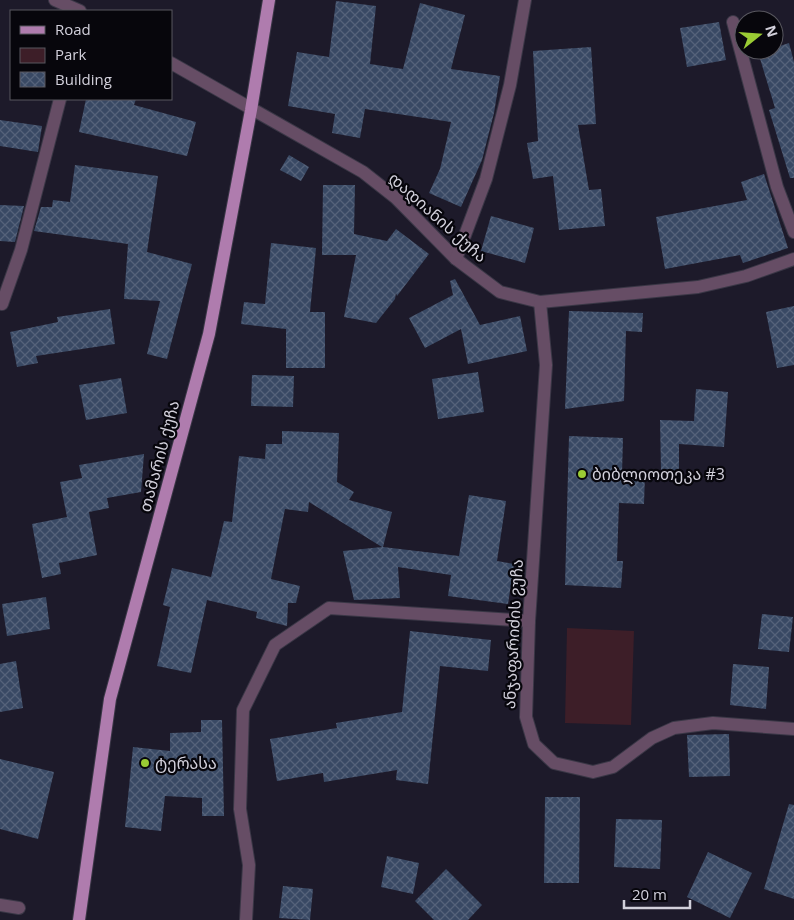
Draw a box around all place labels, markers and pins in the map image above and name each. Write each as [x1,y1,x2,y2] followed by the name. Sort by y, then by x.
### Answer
[592,463,725,485] place label: ბიბლიოთეკა #3
[576,468,588,480] marker: ბიბლიოთეკა #3
[155,752,217,774] place label: ტერასა
[139,757,151,769] marker: ტერასა

